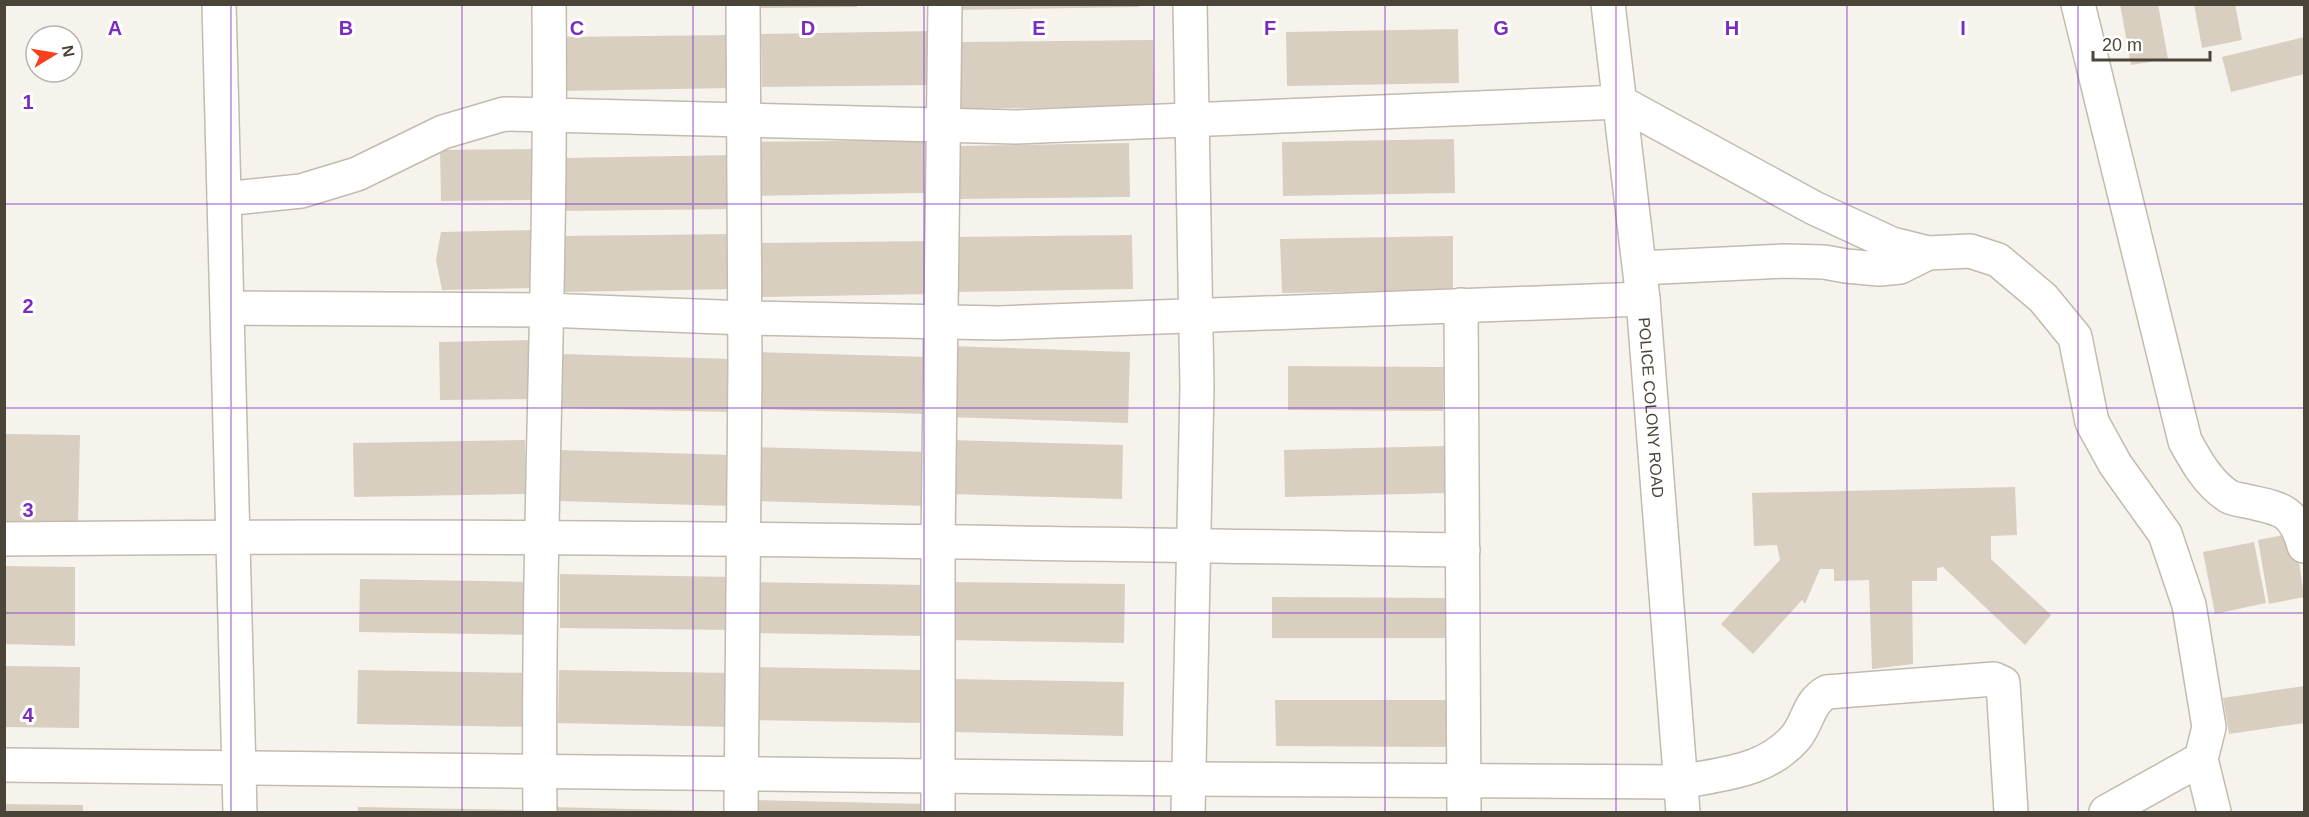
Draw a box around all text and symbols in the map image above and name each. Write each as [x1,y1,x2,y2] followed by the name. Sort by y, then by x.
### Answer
[108,17,122,39] text: A
[339,17,353,39] text: B
[570,17,584,39] text: C
[801,17,815,39] text: D
[1032,17,1046,39] text: E
[1264,17,1276,39] text: F
[1493,17,1509,39] text: G
[1725,17,1739,39] text: H
[1960,17,1966,39] text: I
[24,24,84,84] north arrow
[2093,24,2210,62] scale bar
[2102,35,2142,55] text: 20 m
[59,44,78,59] text: N
[22,91,34,113] text: 1
[22,295,34,317] text: 2
[1636,317,1667,499] street label: POLICE COLONY ROAD
[22,499,34,521] text: 3
[22,704,34,726] text: 4

